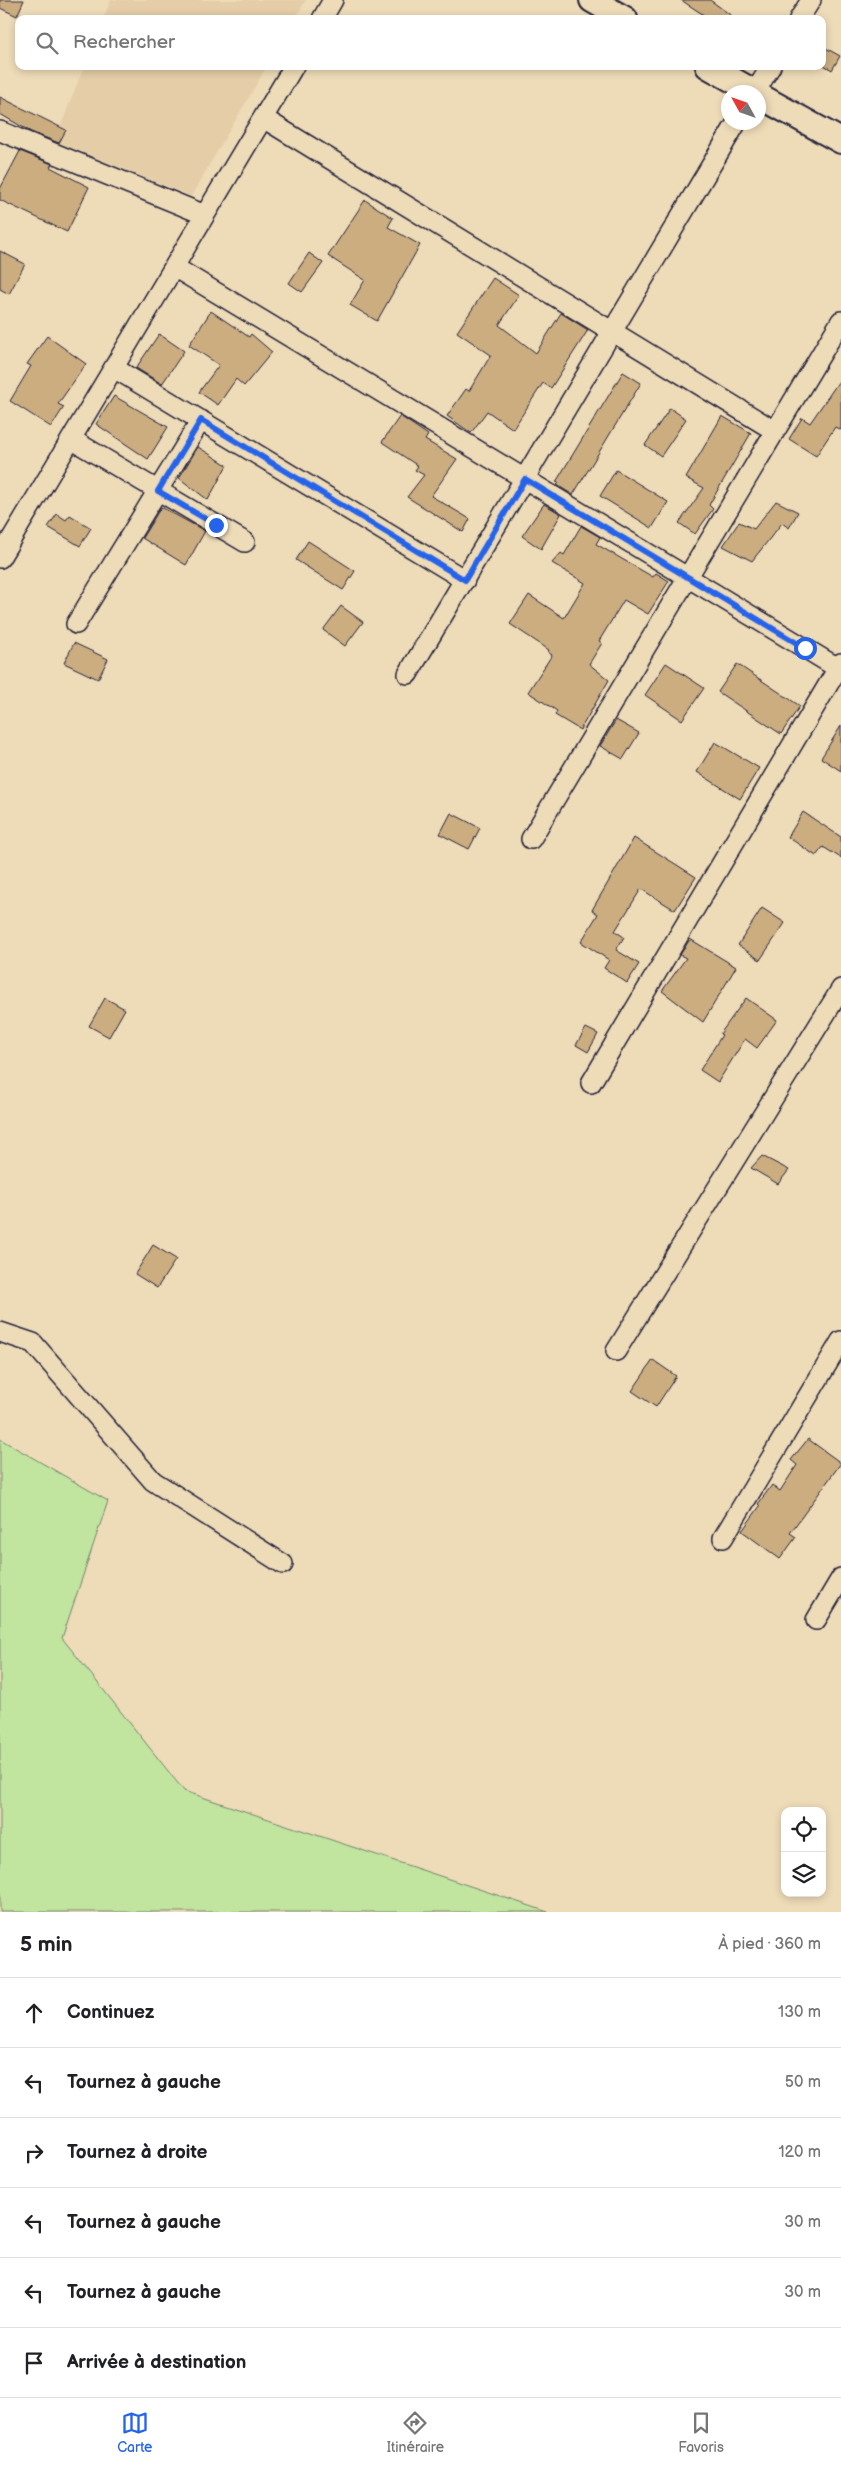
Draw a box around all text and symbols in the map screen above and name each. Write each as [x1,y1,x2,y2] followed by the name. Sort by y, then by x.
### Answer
[15,15,826,70] search box
[33,29,61,57] icon: search
[73,31,175,54] text: Rechercher
[721,85,766,130] north arrow
[205,514,228,537] route end
[794,637,817,660] route start
[781,1807,826,1897] map controls
[781,1807,826,1852] button: locate
[781,1852,826,1897] button: layers
[20,1932,73,1957] text: 5 min
[718,1935,821,1954] text: À pied · 360 m
[20,1999,48,2027] icon: ahead
[67,2001,154,2024] text: Continuez
[778,2003,821,2022] text: 130 m
[20,2069,48,2097] icon: left
[67,2071,221,2094] text: Tournez à gauche
[785,2073,821,2092] text: 50 m
[20,2139,48,2167] icon: right
[67,2141,208,2164] text: Tournez à droite
[778,2143,821,2162] text: 120 m
[20,2209,48,2237] icon: left
[67,2211,221,2234] text: Tournez à gauche
[784,2213,821,2232] text: 30 m
[20,2279,48,2307] icon: left
[67,2281,221,2304] text: Tournez à gauche
[784,2283,821,2302] text: 30 m
[20,2349,48,2377] icon: arrive
[67,2351,246,2374] text: Arrivée à destination
[117,2409,152,2456] tab: Carte
[387,2409,444,2456] tab: Itinéraire
[678,2409,724,2456] tab: Favoris

